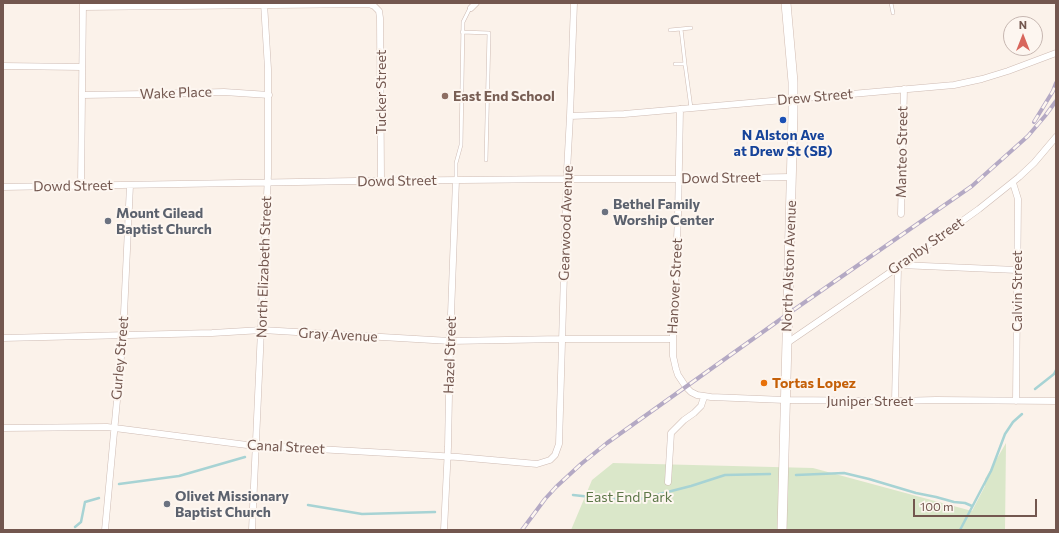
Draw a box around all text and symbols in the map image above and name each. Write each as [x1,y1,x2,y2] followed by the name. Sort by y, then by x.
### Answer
[1003,16,1043,56] north arrow
[1019,18,1027,31] text: N
[373,49,389,135] street label: Tucker Street
[140,83,212,103] street label: Wake Place
[776,85,854,109] street label: Drew Street
[453,88,555,104] place label: East End School
[440,91,450,101] marker: East End School
[893,106,911,198] street label: Manteo Street
[778,115,788,125] marker: N Alston Ave at Drew St (SB)
[734,127,832,160] place label: N Alston Ave at Drew St (SB)
[556,165,576,281] street label: Gearwood Avenue
[681,169,761,187] street label: Dowd Street
[357,172,437,190] street label: Dowd Street
[33,177,113,195] street label: Dowd Street
[253,196,275,338] street label: North Elizabeth Street
[613,196,714,228] place label: Bethel Family Worship Center
[778,200,800,332] street label: North Alston Avenue
[116,205,212,238] place label: Mount Gilead Baptist Church
[600,207,610,217] marker: Bethel Family Worship Center
[885,214,967,278] street label: Granby Street
[103,216,113,226] marker: Mount Gilead Baptist Church
[664,238,686,334] street label: Hanover Street
[1009,250,1025,332] street label: Calvin Street
[108,315,132,401] street label: Gurley Street
[440,316,460,394] street label: Hazel Street
[298,325,378,345] street label: Gray Avenue
[772,375,856,391] place label: Tortas Lopez
[759,378,769,388] marker: Tortas Lopez
[826,393,914,409] street label: Juniper Street
[247,437,325,457] street label: Canal Street
[175,488,289,520] place label: Olivet Missionary Baptist Church
[586,489,672,505] park label: East End Park
[915,491,1039,517] scale bar
[162,499,172,509] marker: Olivet Missionary Baptist Church
[920,499,954,513] text: 100 m

